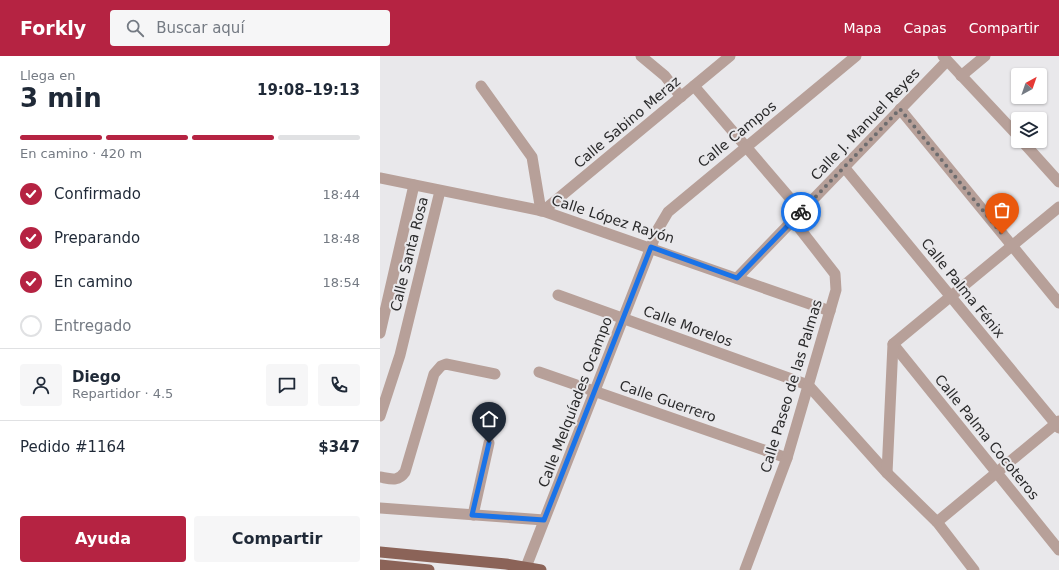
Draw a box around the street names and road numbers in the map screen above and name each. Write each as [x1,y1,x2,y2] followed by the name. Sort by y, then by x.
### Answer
[807,65,923,183] street label: Calle J. Manuel Reyes
[571,73,683,171] street label: Calle Sabino Meraz
[695,98,779,170] street label: Calle Campos
[549,192,677,246] street label: Calle López Rayón
[387,195,431,313] street label: Calle Santa Rosa
[918,235,1008,341] street label: Calle Palma Fénix
[757,297,825,475] street label: Calle Paseo de las Palmas
[641,302,735,350] street label: Calle Morelos
[535,314,615,490] street label: Calle Melquíades Ocampo
[932,371,1042,503] street label: Calle Palma Cocoteros
[618,377,718,425] street label: Calle Guerrero

